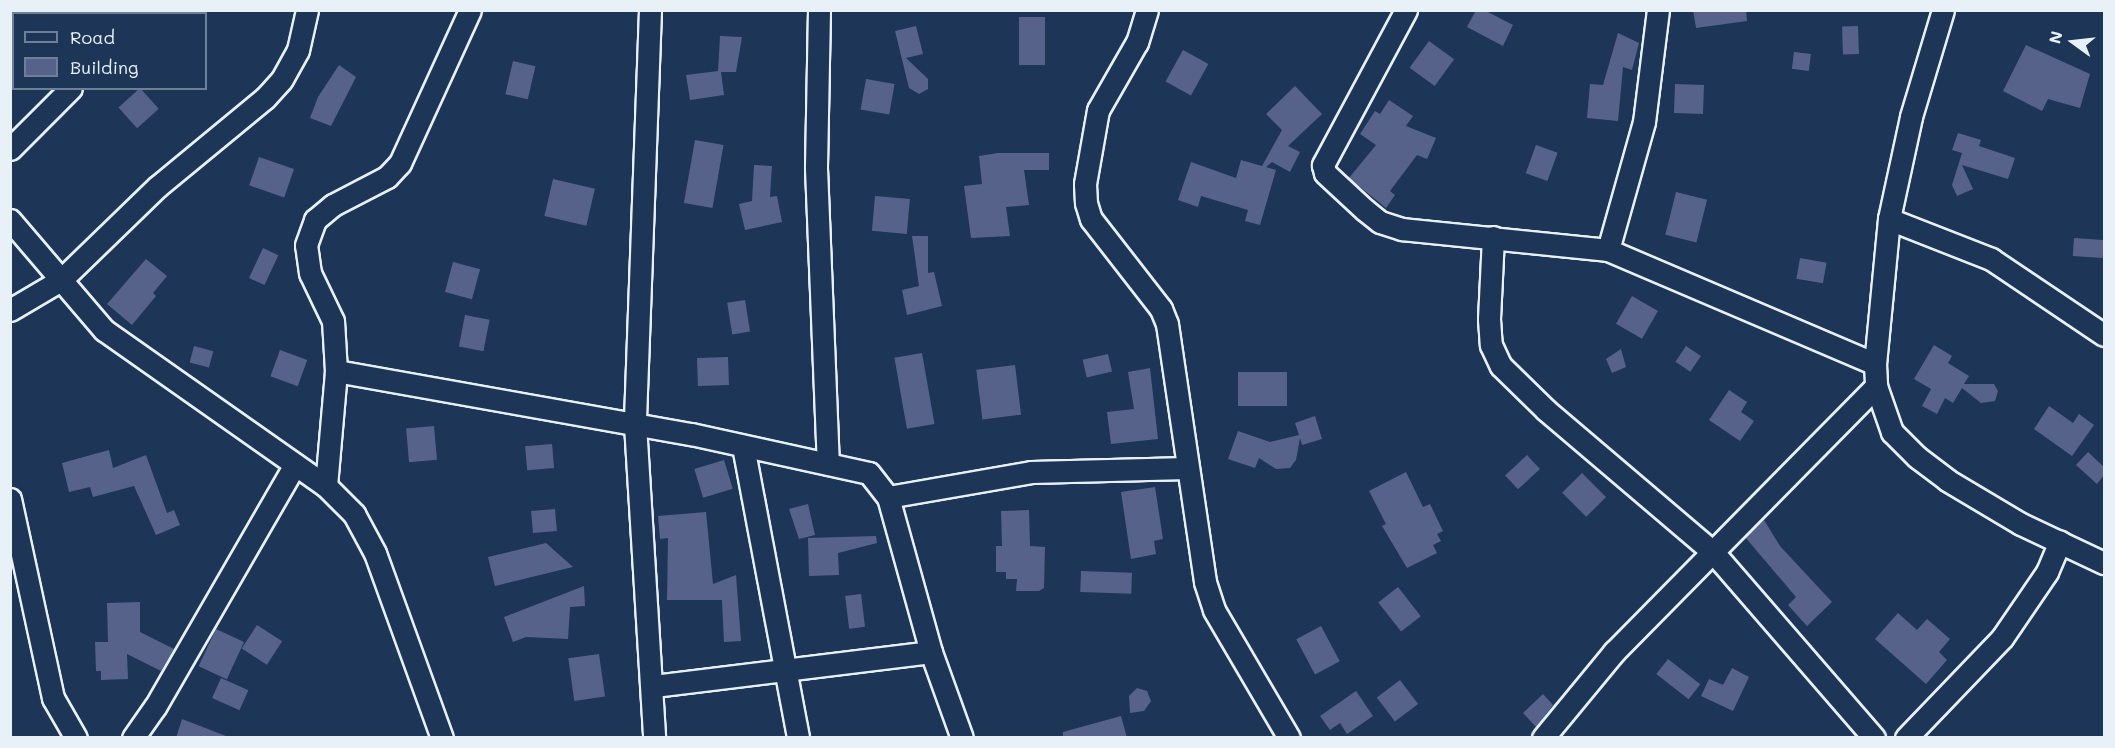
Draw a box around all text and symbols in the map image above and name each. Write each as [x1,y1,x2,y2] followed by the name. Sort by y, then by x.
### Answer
[12,12,207,90] legend
[2043,12,2103,72] north arrow
[70,25,115,49] text: Road
[2043,29,2067,46] text: N
[70,55,138,79] text: Building

